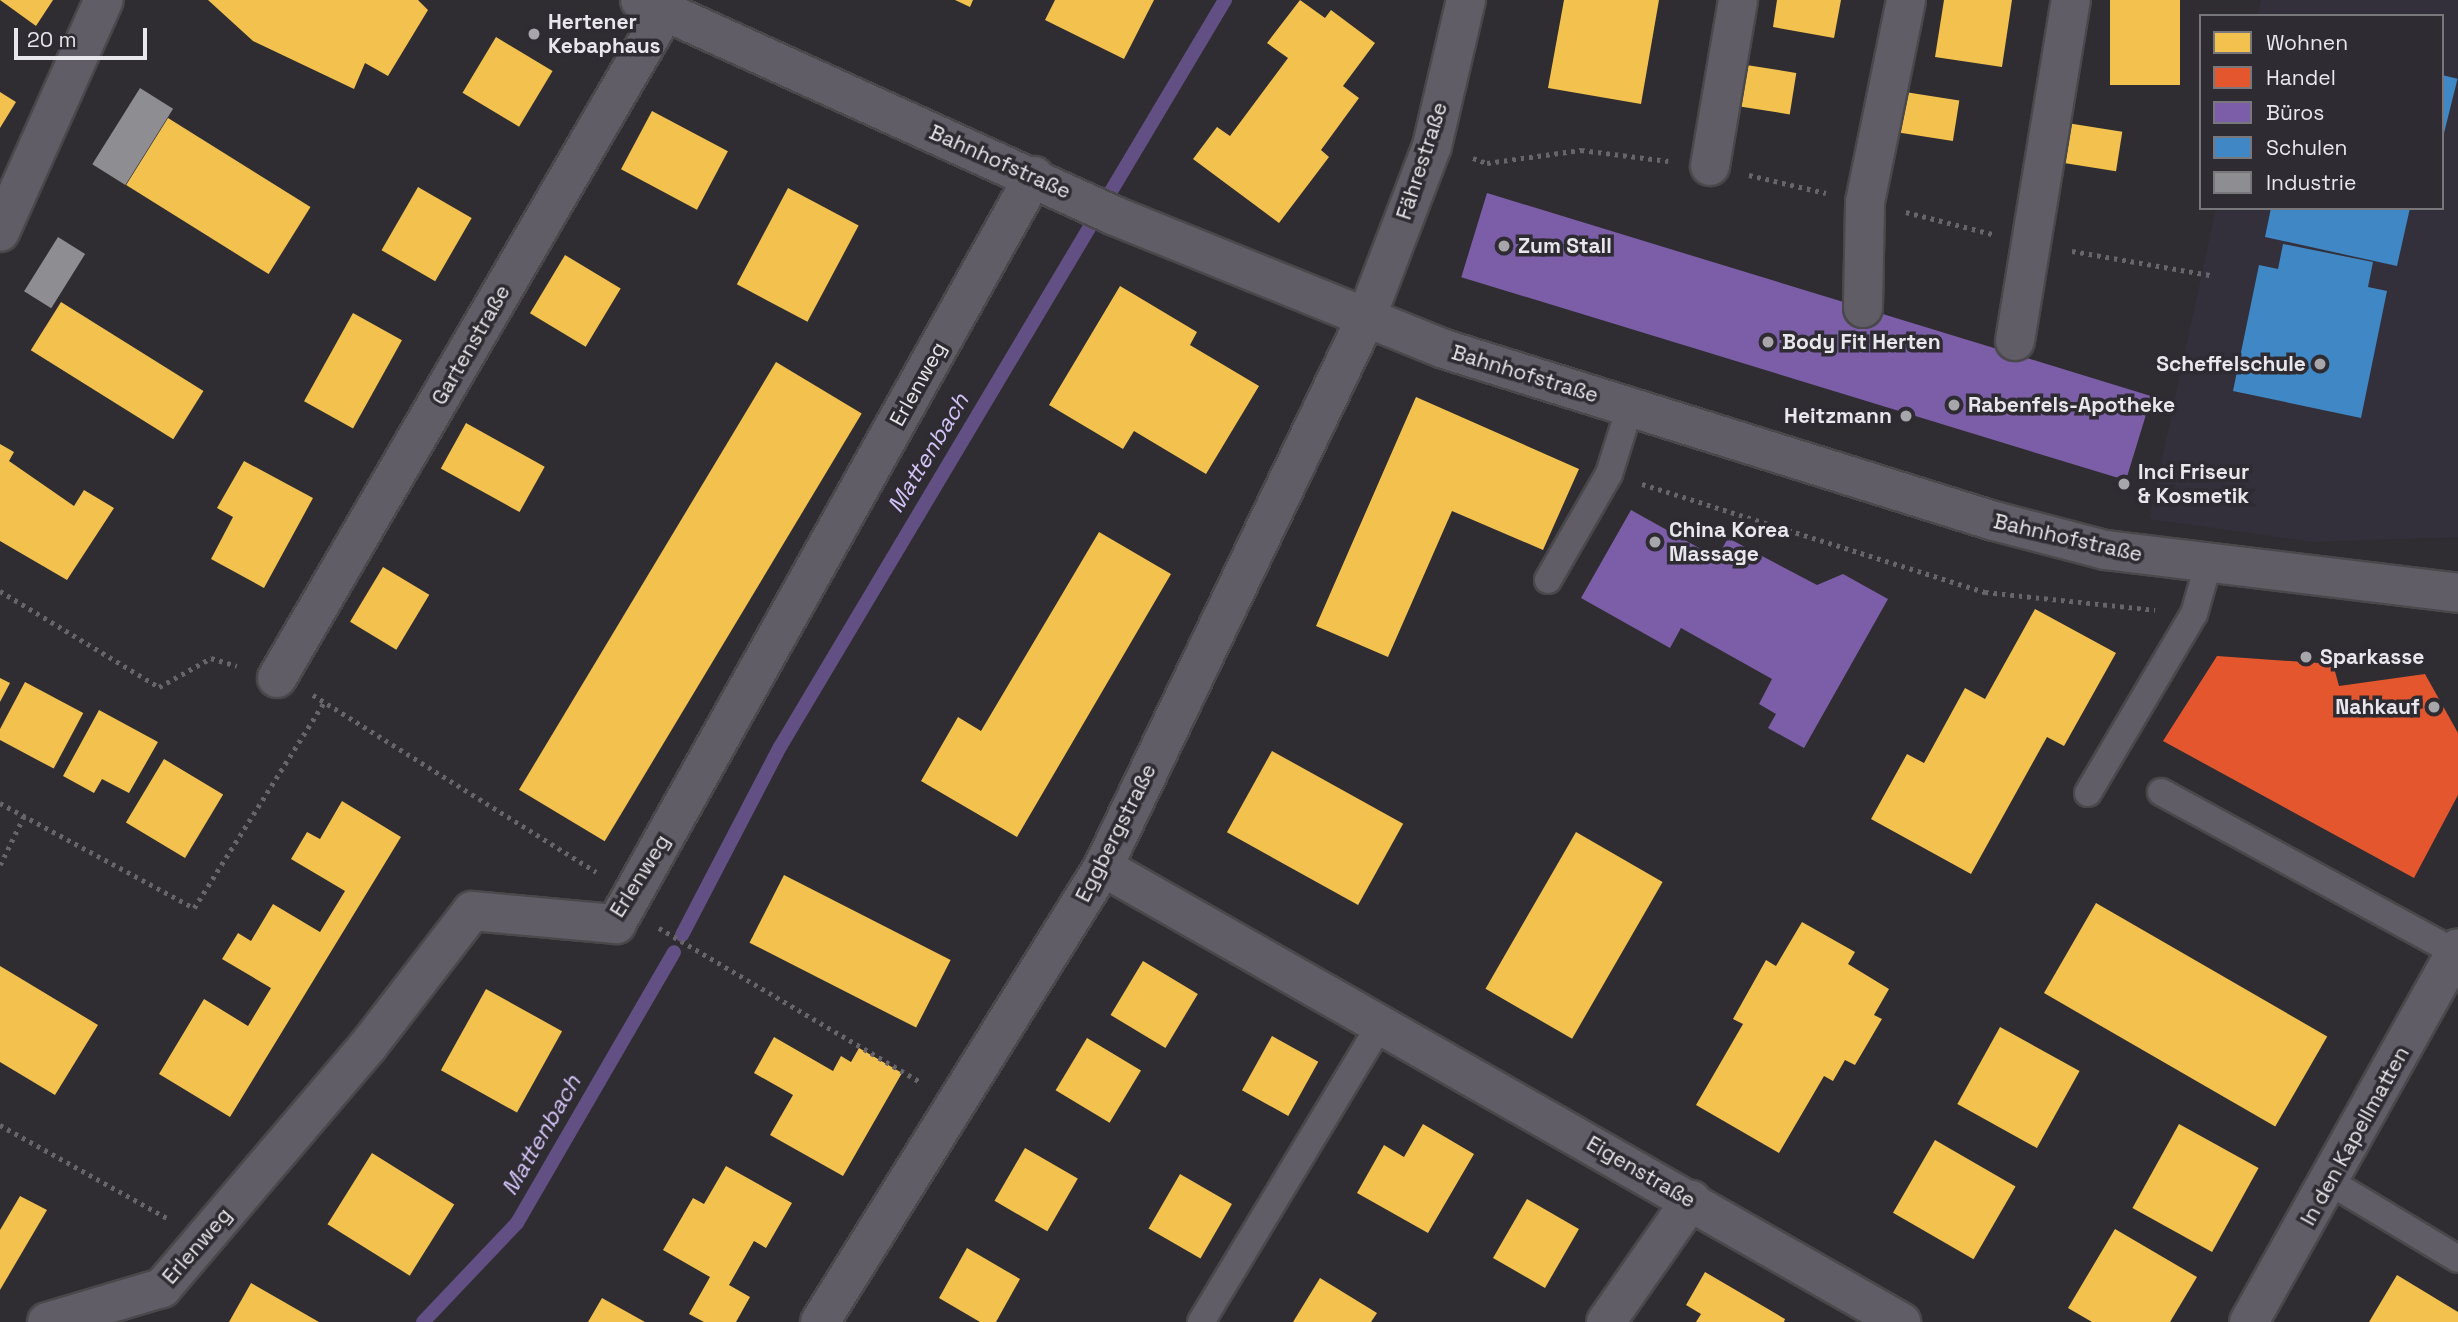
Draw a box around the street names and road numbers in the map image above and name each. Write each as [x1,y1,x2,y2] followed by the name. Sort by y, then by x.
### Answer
[1391,99,1453,223] street label: Fährestraße
[925,120,1075,204] street label: Bahnhofstraße
[427,281,515,409] street label: Gartenstraße
[885,337,951,431] street label: Erlenweg
[1449,340,1601,408] street label: Bahnhofstraße
[1991,509,2145,567] street label: Bahnhofstraße
[1070,760,1162,906] street label: Eggbergstraße
[605,830,675,922] street label: Erlenweg
[2295,1042,2415,1230] street label: In den Kapellmatten
[1582,1131,1700,1213] street label: Eigenstraße
[157,1203,237,1289] street label: Erlenweg

